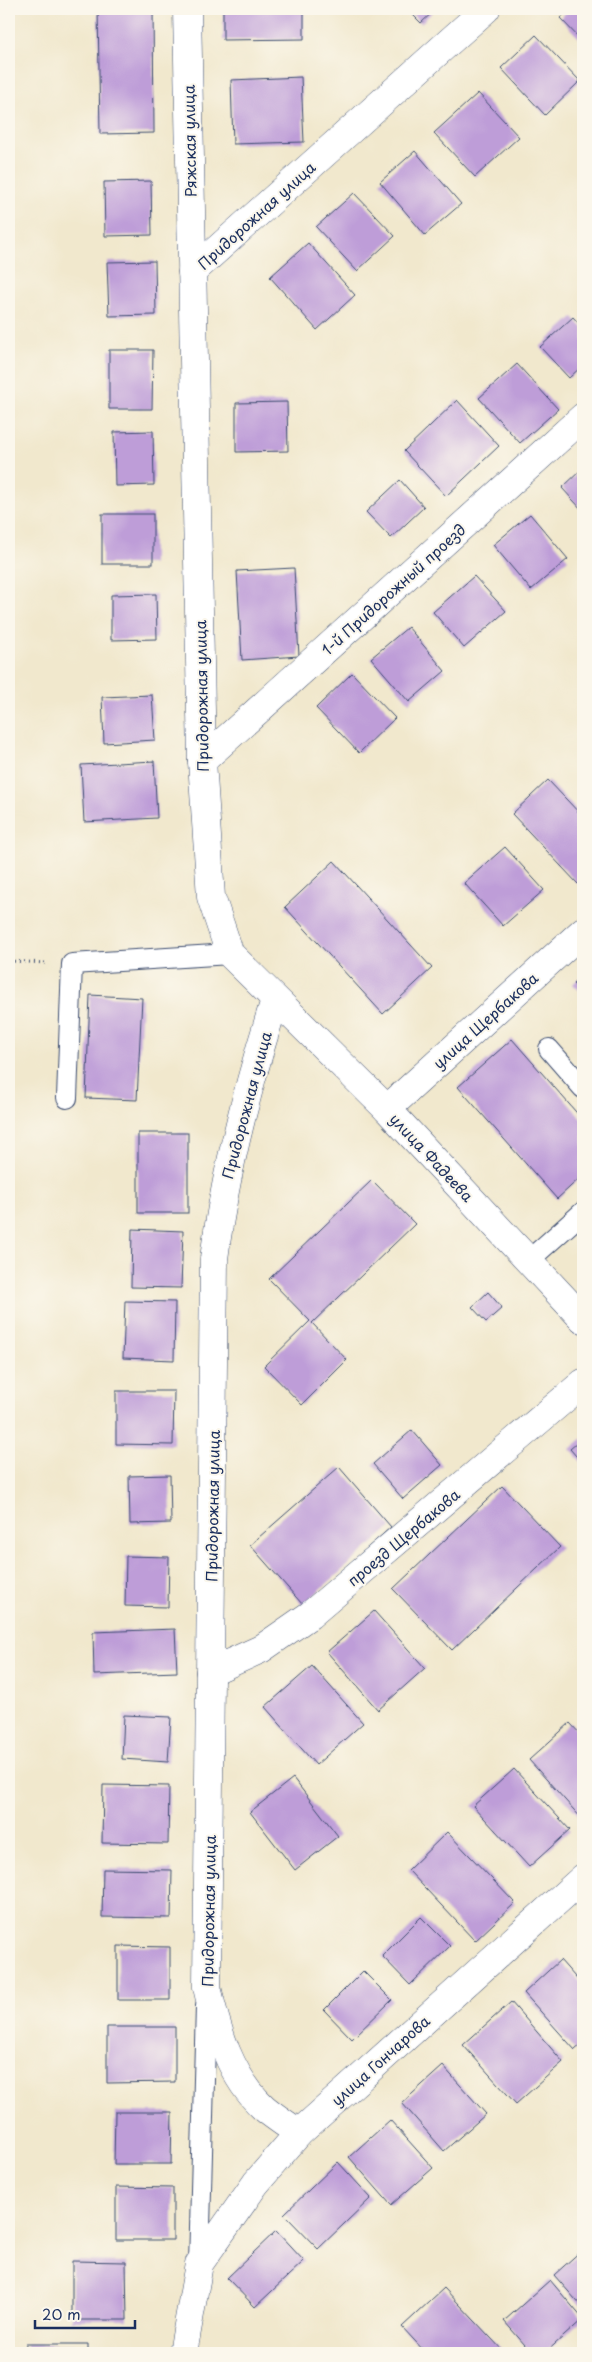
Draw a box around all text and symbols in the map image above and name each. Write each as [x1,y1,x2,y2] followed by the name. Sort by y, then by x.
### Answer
[177,84,201,197] street label: Ряжская улица
[192,155,321,274] street label: Придорожная улица
[316,518,470,660] street label: 1-й Придорожный проезд
[188,619,214,772] street label: Придорожная улица
[427,966,543,1074] street label: улица Щербакова
[215,1028,277,1181] street label: Придорожная улица
[385,1108,480,1207] street label: улица Фадеева
[199,1429,225,1582] street label: Придорожная улица
[342,1482,465,1591] street label: проезд Щербакова
[195,1834,221,1987] street label: Придорожная улица
[325,2009,435,2111] street label: улица Гончарова
[35,2297,135,2329] scale bar
[42,2302,81,2325] text: 20 m

